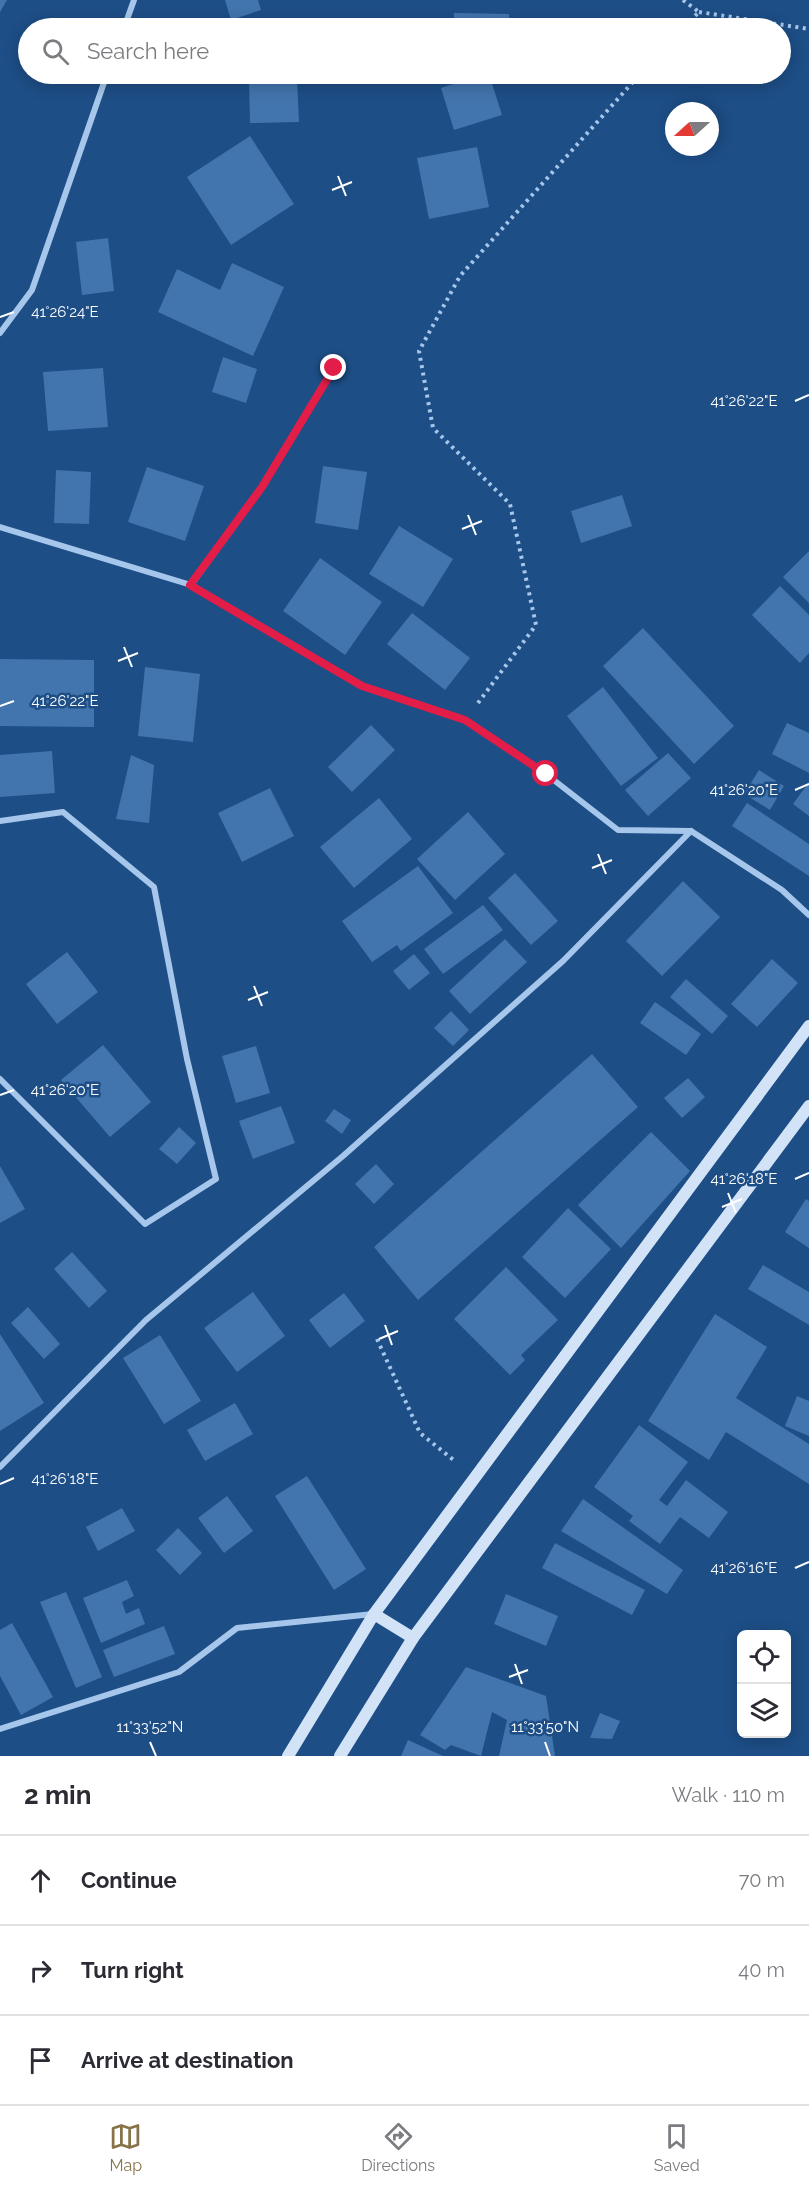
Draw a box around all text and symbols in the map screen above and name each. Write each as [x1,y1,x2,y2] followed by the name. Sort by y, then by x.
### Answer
[18,18,791,84] search box
[39,35,72,68] icon: search
[87,38,209,64] text: Search here
[665,102,719,156] north arrow
[31,303,99,321] text: 41°26'24"E
[320,354,346,380] route end
[710,392,778,410] text: 41°26'22"E
[31,692,99,710] text: 41°26'22"E
[532,760,558,786] route start
[710,781,778,799] text: 41°26'20"E
[31,1081,99,1099] text: 41°26'20"E
[711,1170,777,1188] text: 41°26'18"E
[32,1470,98,1488] text: 41°26'18"E
[710,1559,778,1577] text: 41°26'16"E
[737,1630,791,1738] map controls
[737,1630,791,1684] button: locate
[737,1684,791,1738] button: layers
[117,1718,183,1736] text: 11°33'52"N
[511,1718,579,1736] text: 11°33'50"N
[24,1780,91,1810] text: 2 min
[671,1783,785,1807] text: Walk · 110 m
[24,1864,57,1897] icon: ahead
[81,1867,177,1893] text: Continue
[739,1868,785,1892] text: 70 m
[24,1954,57,1987] icon: right
[81,1957,184,1983] text: Turn right
[738,1958,785,1982] text: 40 m
[24,2044,57,2077] icon: arrive
[81,2047,294,2073] text: Arrive at destination
[109,2120,142,2175] tab: Map
[361,2120,435,2175] tab: Directions
[654,2120,700,2175] tab: Saved

